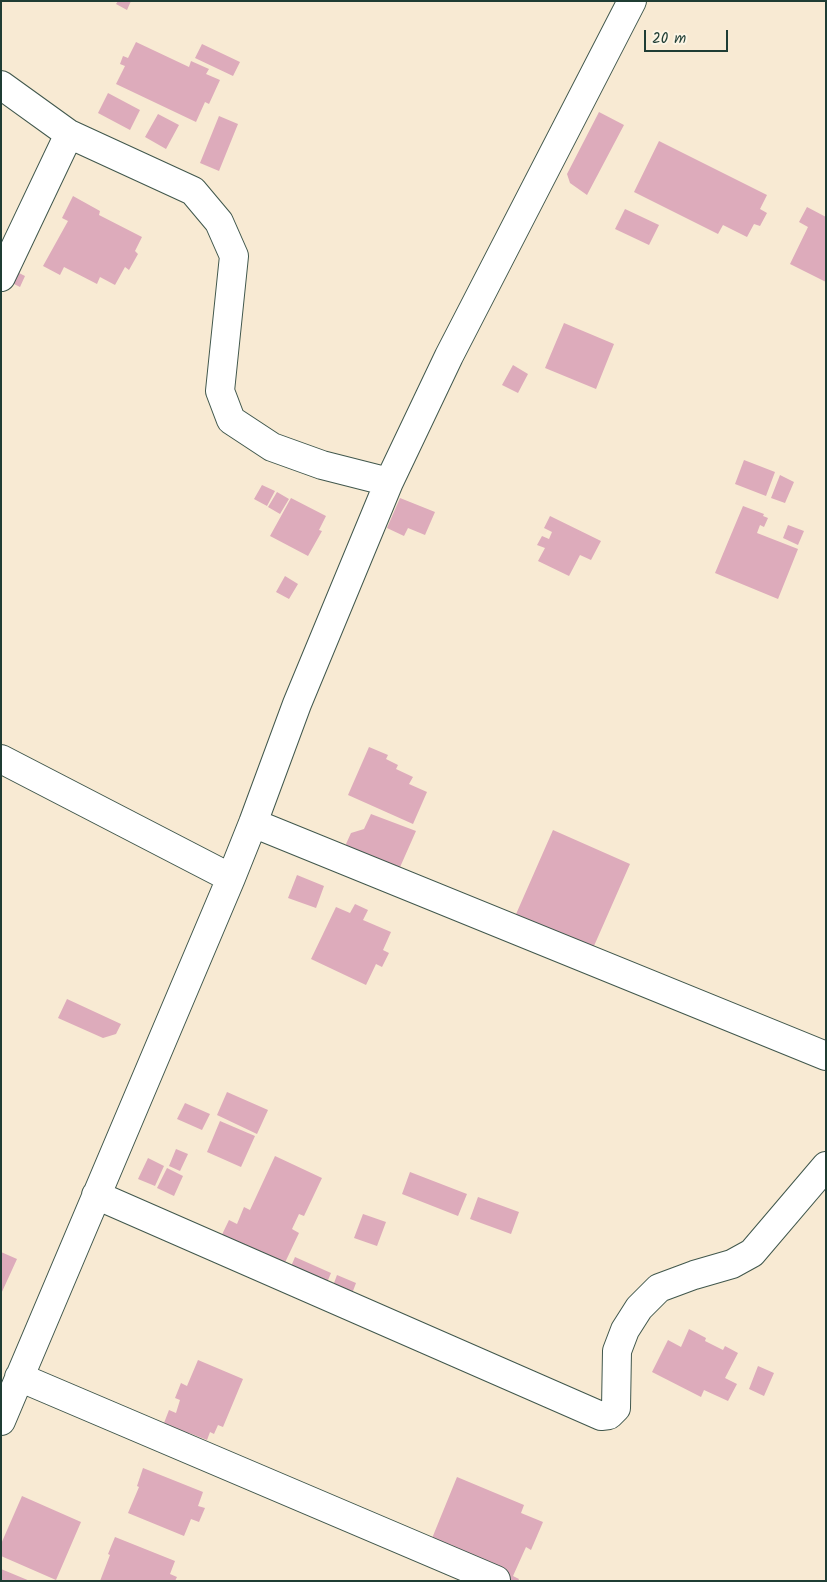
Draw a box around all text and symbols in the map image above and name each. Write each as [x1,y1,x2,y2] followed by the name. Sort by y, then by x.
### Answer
[647,20,731,52] scale bar
[652,27,686,51] text: 20 m

